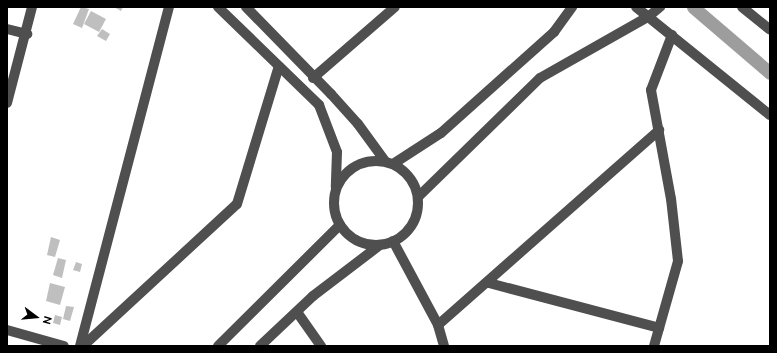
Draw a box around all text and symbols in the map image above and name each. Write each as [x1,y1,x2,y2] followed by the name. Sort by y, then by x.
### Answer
[16,297,56,337] north arrow
[41,315,54,326] text: N

